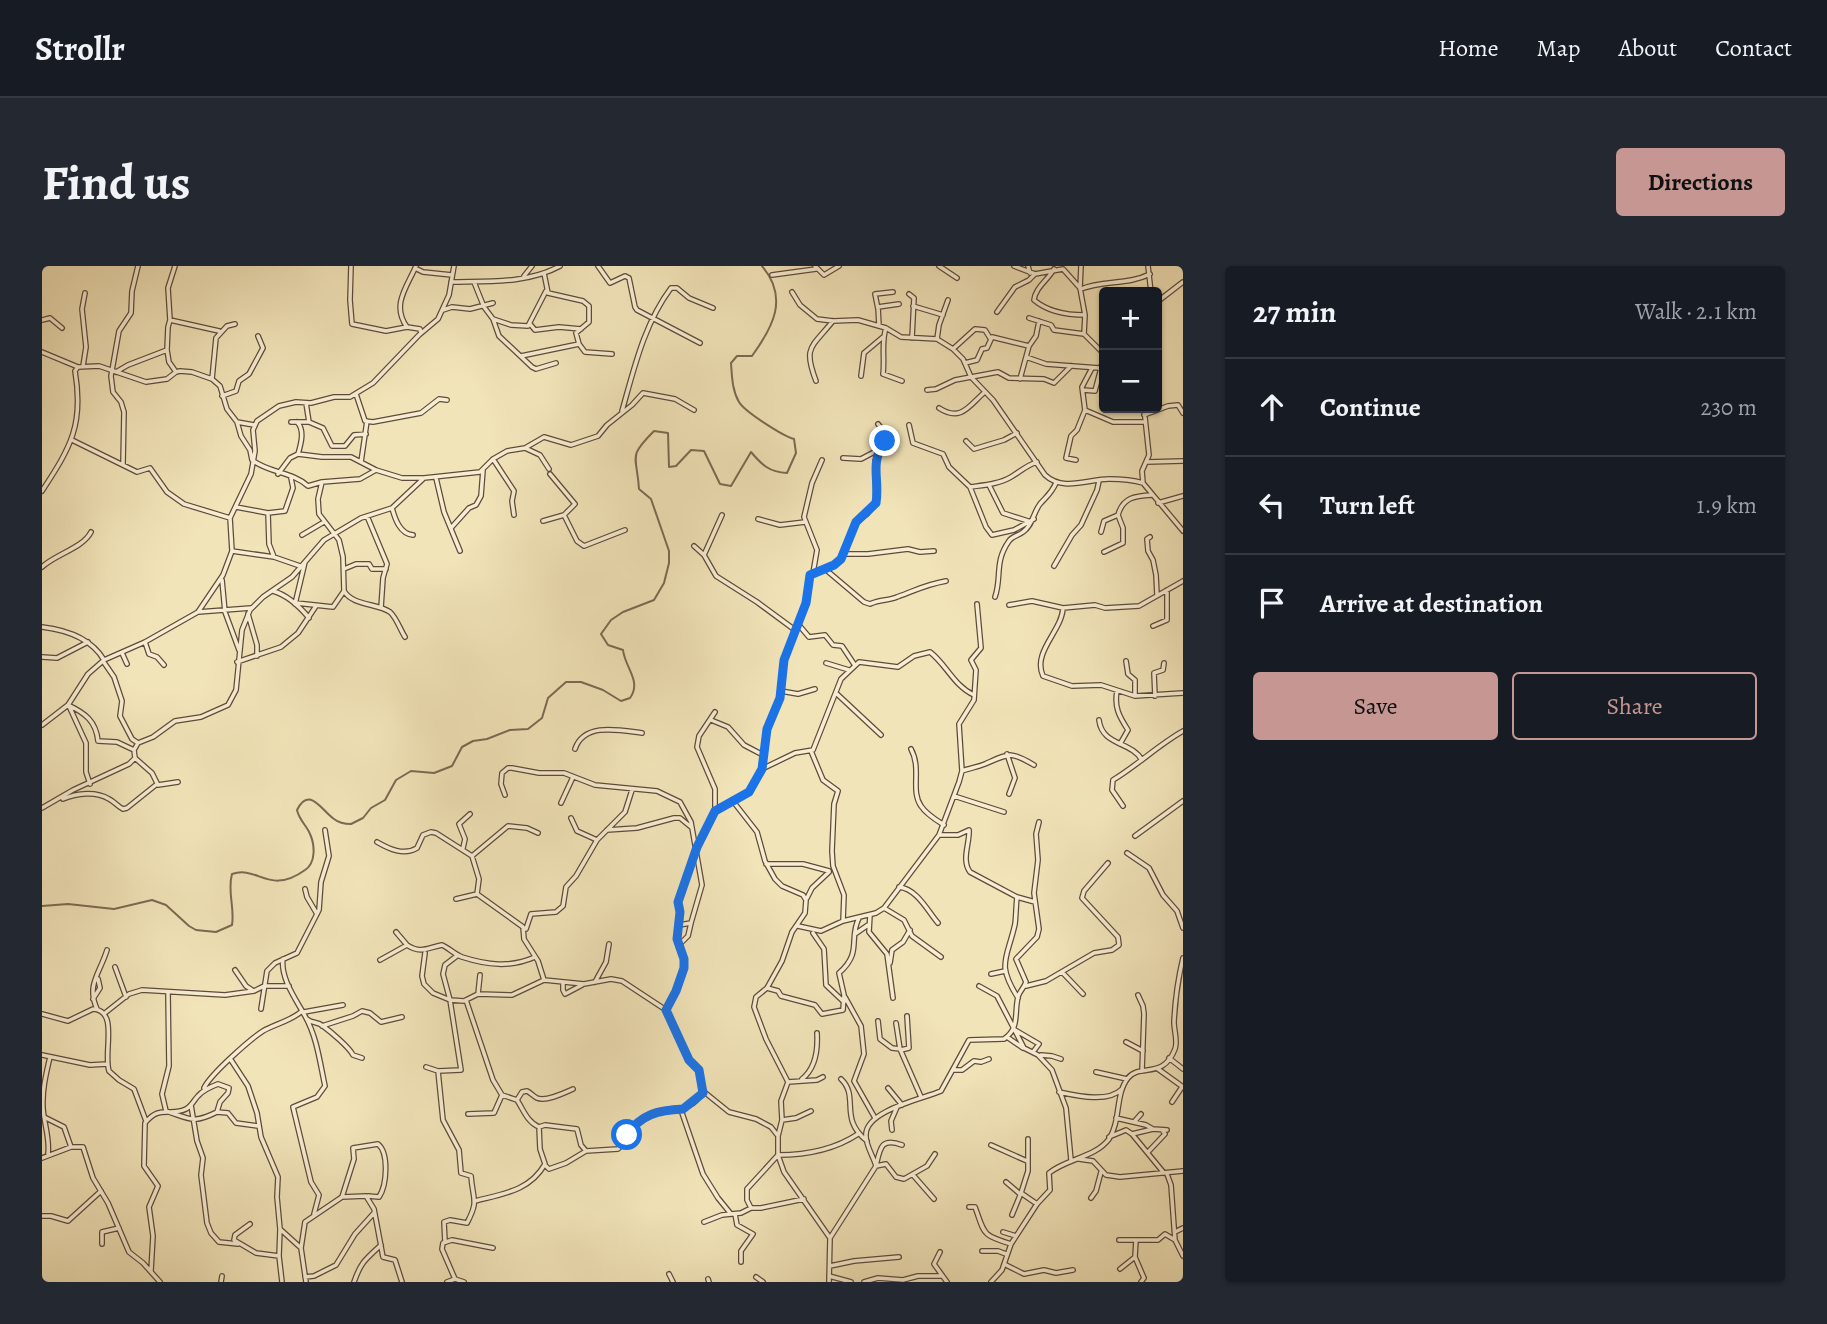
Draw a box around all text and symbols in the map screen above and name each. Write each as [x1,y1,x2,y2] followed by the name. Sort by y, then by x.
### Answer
[35,26,125,71] text: Strollr
[1438,32,1499,64] text: Home
[1537,32,1581,64] text: Map
[1619,32,1677,64] text: About
[1715,32,1792,64] text: Contact
[1616,148,1785,216] button: Directions
[42,149,190,216] text: Find us
[1099,287,1162,413] map controls
[1099,287,1162,350] button: +
[1253,292,1336,332] text: 27 min
[1635,296,1757,327] text: Walk · 2.1 km
[1099,350,1162,413] button: −
[1253,388,1291,426] icon: ahead
[1320,390,1421,425] text: Continue
[1701,392,1757,423] text: 230 m
[869,425,900,456] route end
[1253,486,1291,524] icon: left
[1320,488,1415,523] text: Turn left
[1697,490,1757,521] text: 1.9 km
[1253,584,1291,622] icon: arrive
[1320,586,1543,621] text: Arrive at destination
[1253,672,1498,740] button: Save
[1512,672,1757,740] button: Share
[611,1119,642,1150] route start

